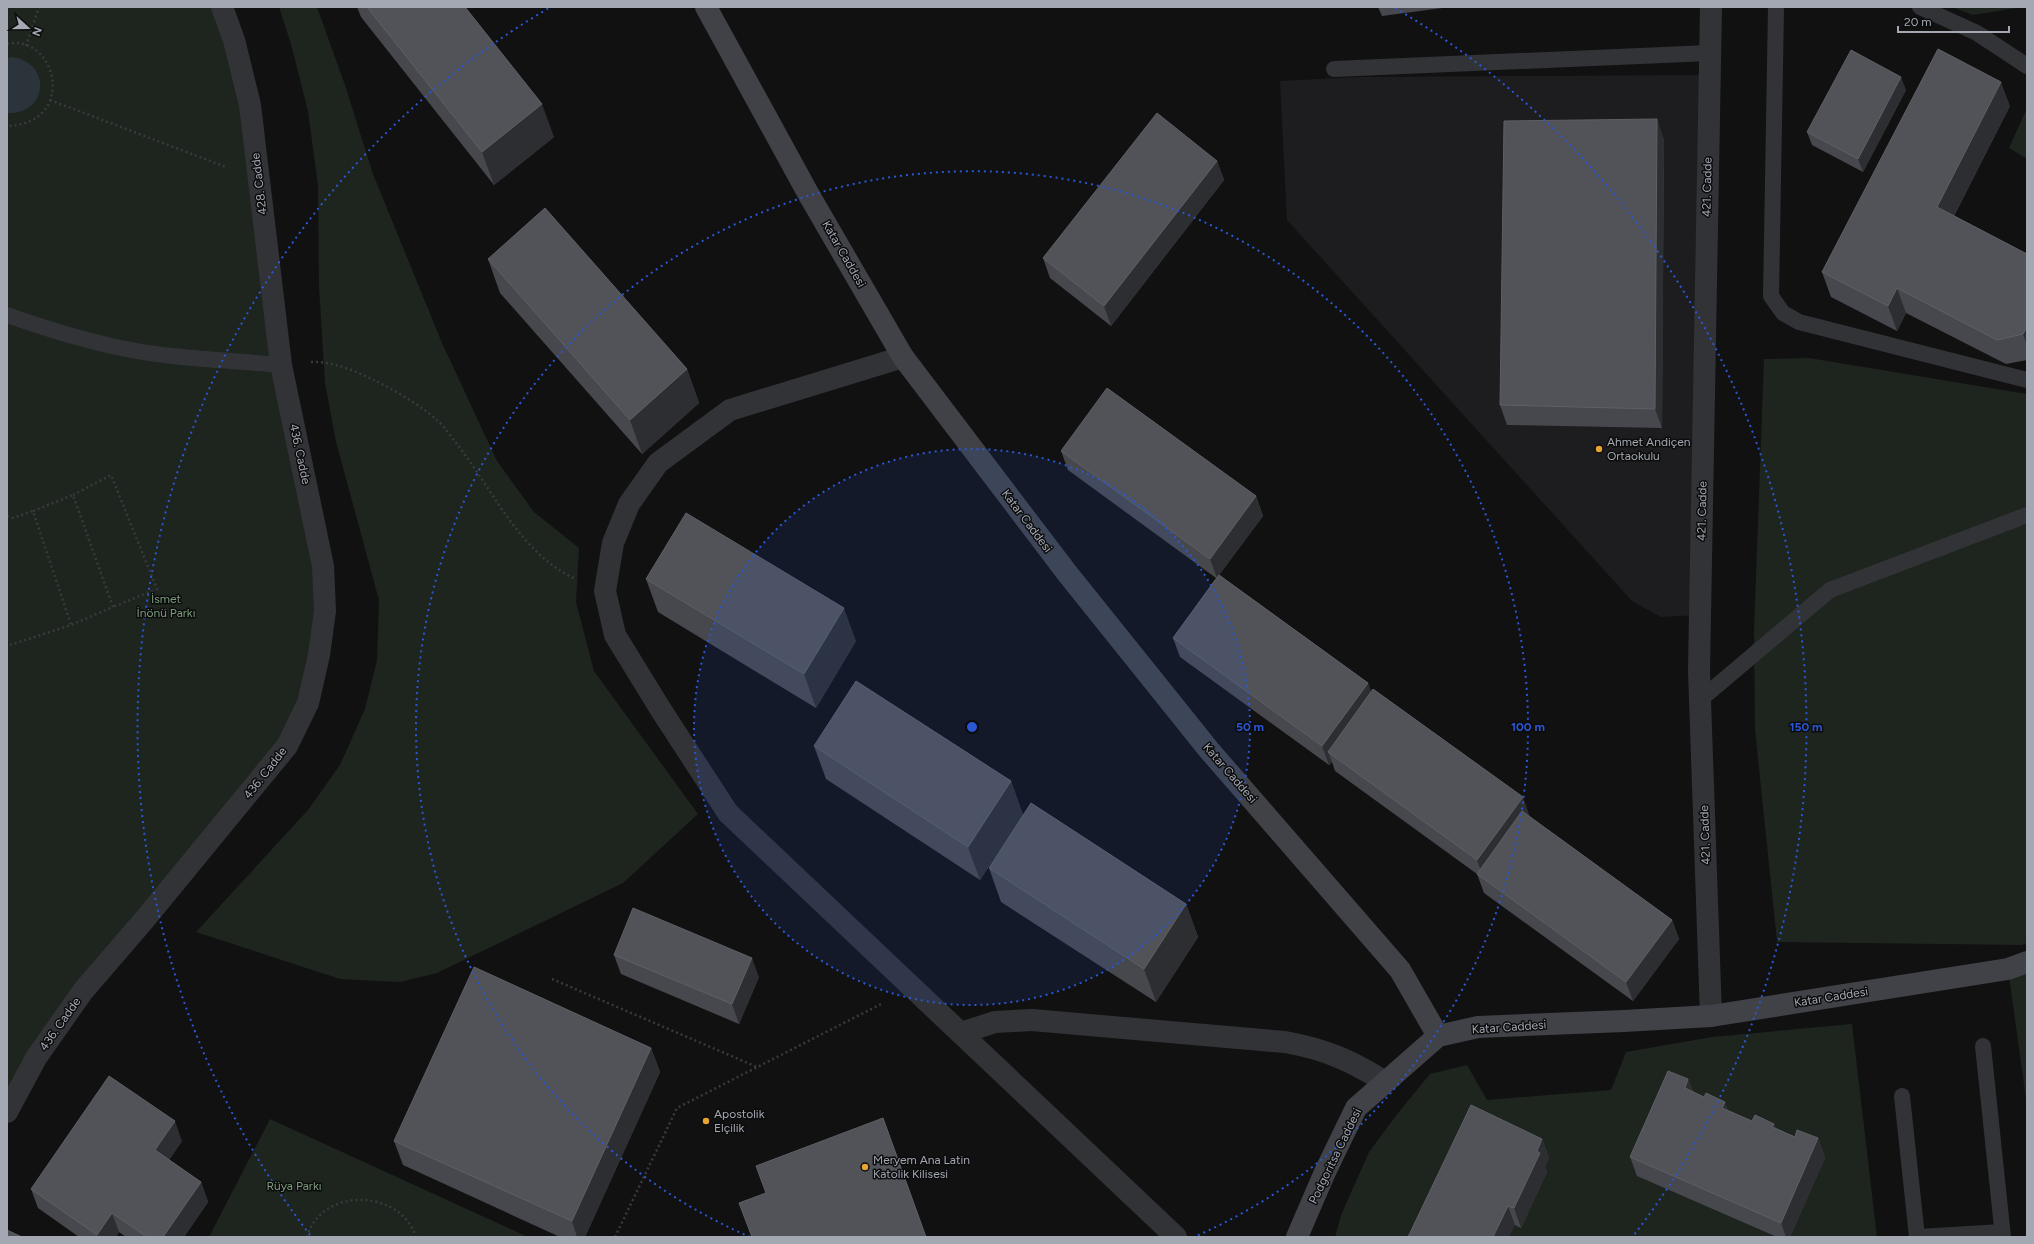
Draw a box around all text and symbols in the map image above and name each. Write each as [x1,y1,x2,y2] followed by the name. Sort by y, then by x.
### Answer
[8,8,48,48] north arrow
[1898,8,2009,34] scale bar
[1904,15,1932,29] text: 20 m
[29,25,44,38] text: N
[248,152,270,216] street label: 428. Cadde
[1699,156,1715,217] street label: 421. Cadde
[819,218,869,290] street label: Katar Caddesi
[287,422,313,486] street label: 436. Cadde
[1607,435,1691,463] place label: Ahmet Andiçen Ortaokulu
[1594,444,1604,454] marker: Ahmet Andiçen Ortaokulu
[1694,480,1710,541] street label: 421. Cadde
[999,487,1055,555] street label: Katar Caddesi
[137,592,195,620] park label: İsmet İnönü Parkı
[965,720,979,734] centre of rings
[1236,720,1264,734] text: 50 m
[1511,720,1545,734] text: 100 m
[1789,720,1823,734] text: 150 m
[1200,740,1260,806] street label: Katar Caddesi
[241,744,290,802] street label: 436. Cadde
[1697,804,1713,865] street label: 421. Cadde
[1793,984,1869,1010] street label: Katar Caddesi
[37,994,84,1053] street label: 436. Cadde
[1471,1017,1547,1037] street label: Katar Caddesi
[1306,1106,1364,1206] street label: Podgoritsa Caddesi
[714,1107,765,1135] place label: Apostolik Elçilik
[701,1116,711,1126] marker: Apostolik Elçilik
[873,1153,970,1181] place label: Meryem Ana Latin Katolik Kilisesi
[860,1162,870,1172] marker: Meryem Ana Latin Katolik Kilisesi
[266,1179,322,1193] park label: Rüya Parkı

